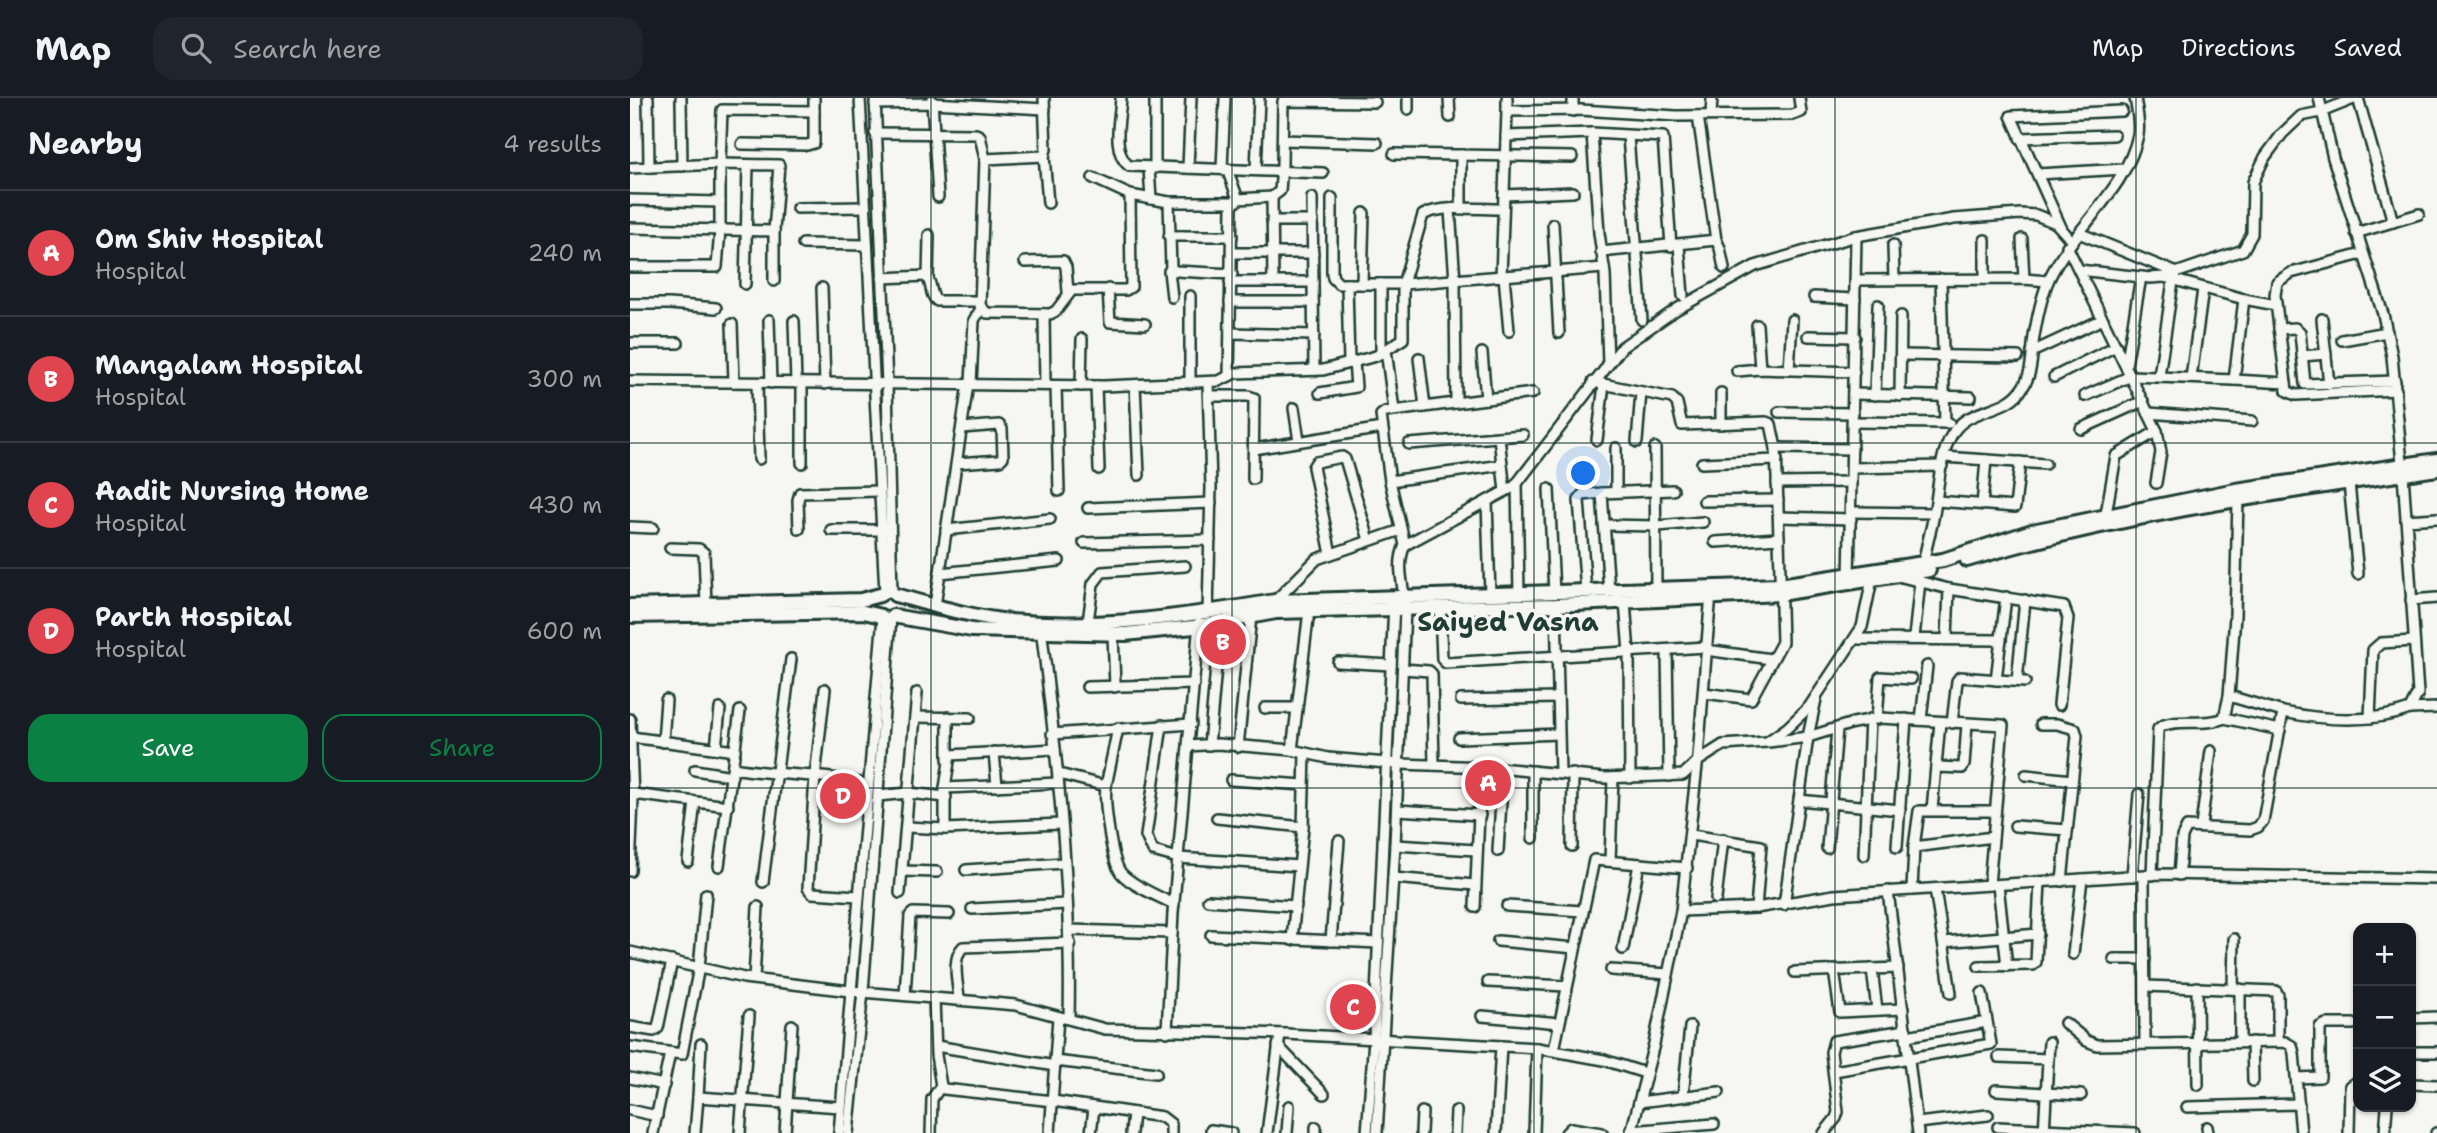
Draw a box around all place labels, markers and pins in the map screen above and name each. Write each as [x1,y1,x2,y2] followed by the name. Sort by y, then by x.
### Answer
[1200,616,1246,668] pin: B
[1465,757,1511,809] pin: A
[820,770,866,822] pin: D
[1330,981,1376,1033] pin: C

